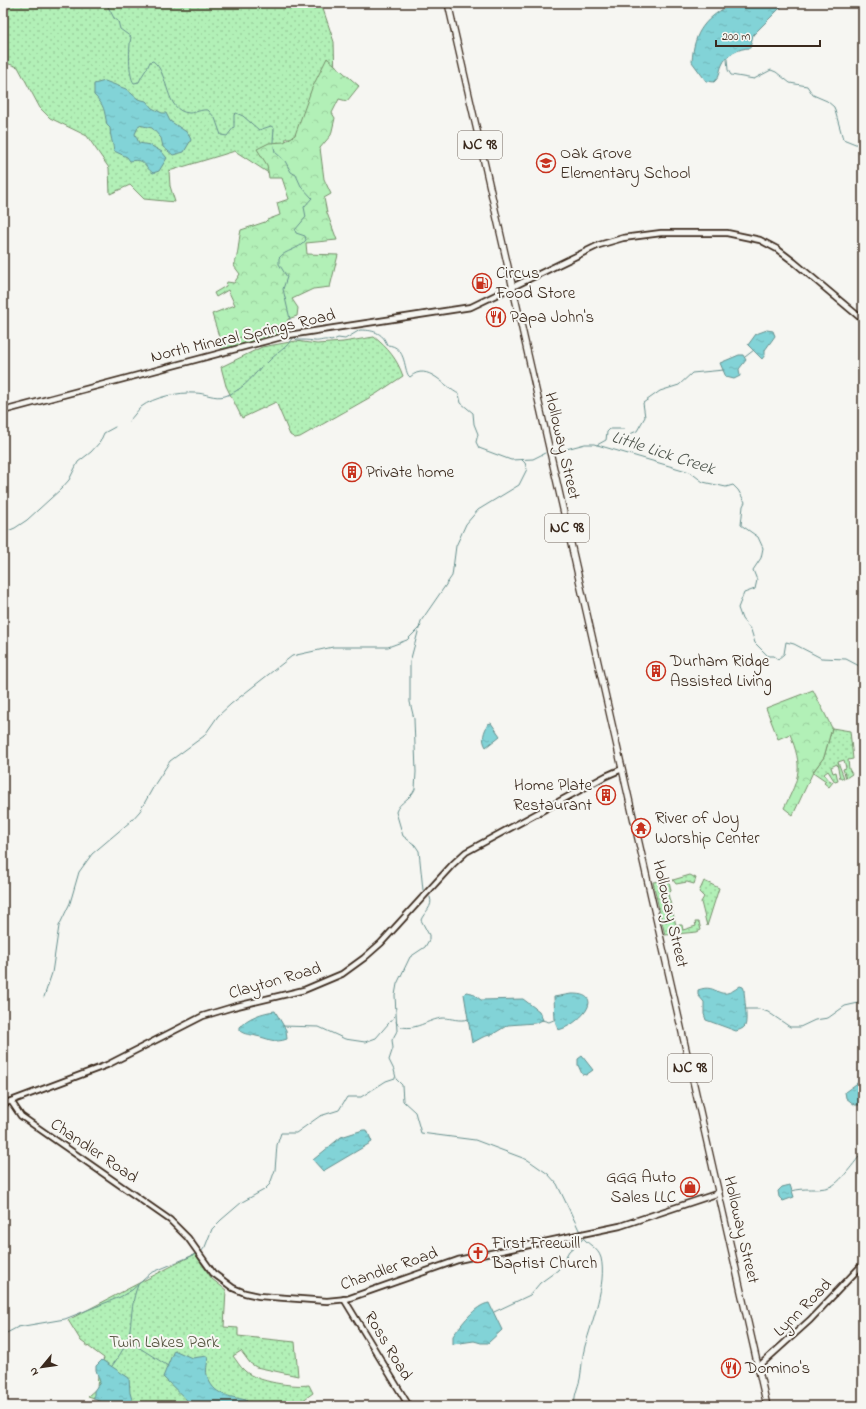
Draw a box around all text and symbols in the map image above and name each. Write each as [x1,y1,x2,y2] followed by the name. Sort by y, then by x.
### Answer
[716,22,820,48] scale bar
[722,28,751,46] text: 200 m
[458,131,502,159] road number: NC 98
[560,141,691,187] place label: Oak Grove Elementary School
[535,152,557,174] school or university icon: Oak Grove Elementary School
[495,261,576,306] place label: Circus Food Store
[471,272,493,294] fuel station icon: Circus Food Store
[148,302,339,371] street label: North Mineral Springs Road
[510,305,594,330] place label: Papa John's
[485,306,507,328] restaurant icon: Papa John's
[537,390,587,503] street label: Holloway Street
[608,425,719,483] water label: Little Lick Creek
[366,460,455,485] place label: Private home
[341,461,363,483] building icon: Private home
[545,514,589,542] road number: NC 98
[669,649,772,696] place label: Durham Ridge Assisted Living
[645,660,667,682] building icon: Durham Ridge Assisted Living
[513,773,592,818] place label: Home Plate Restaurant
[595,784,617,806] building icon: Home Plate Restaurant
[655,806,760,851] place label: River of Joy Worship Center
[630,817,652,839] temple icon: River of Joy Worship Center
[645,858,695,971] street label: Holloway Street
[226,956,325,1007] street label: Clayton Road
[668,1054,712,1082] road number: NC 98
[45,1112,143,1190] street label: Chandler Road
[606,1165,676,1210] place label: GGG Auto Sales LLC
[716,1174,766,1287] street label: Holloway Street
[679,1176,701,1198] shop icon: GGG Auto Sales LLC
[491,1231,597,1276] place label: First Freewill Baptist Church
[337,1241,441,1297] street label: Chandler Road
[467,1242,489,1264] church icon: First Freewill Baptist Church
[768,1273,839,1344] street label: Lynn Road
[358,1307,419,1386] street label: Ross Road
[109,1330,219,1355] park label: Twin Lakes Park
[22,1347,62,1387] north arrow
[744,1356,810,1381] place label: Domino's
[720,1357,742,1379] restaurant icon: Domino's
[25,1364,43,1378] text: N

